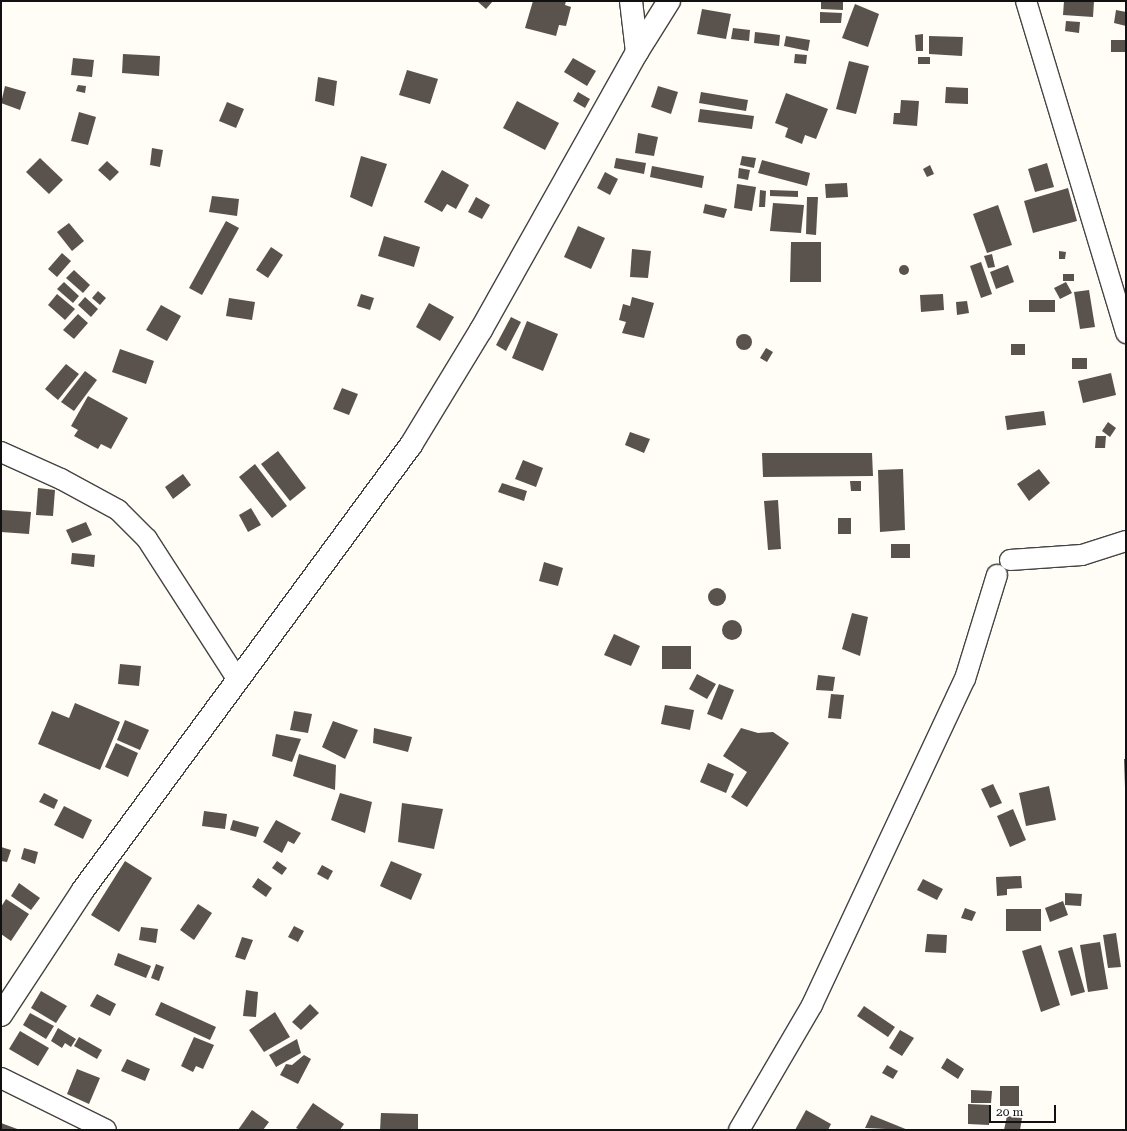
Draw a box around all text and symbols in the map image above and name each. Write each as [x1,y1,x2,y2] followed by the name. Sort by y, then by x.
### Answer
[991,1097,1058,1123] scale bar
[996,1105,1023,1119] text: 20 m

